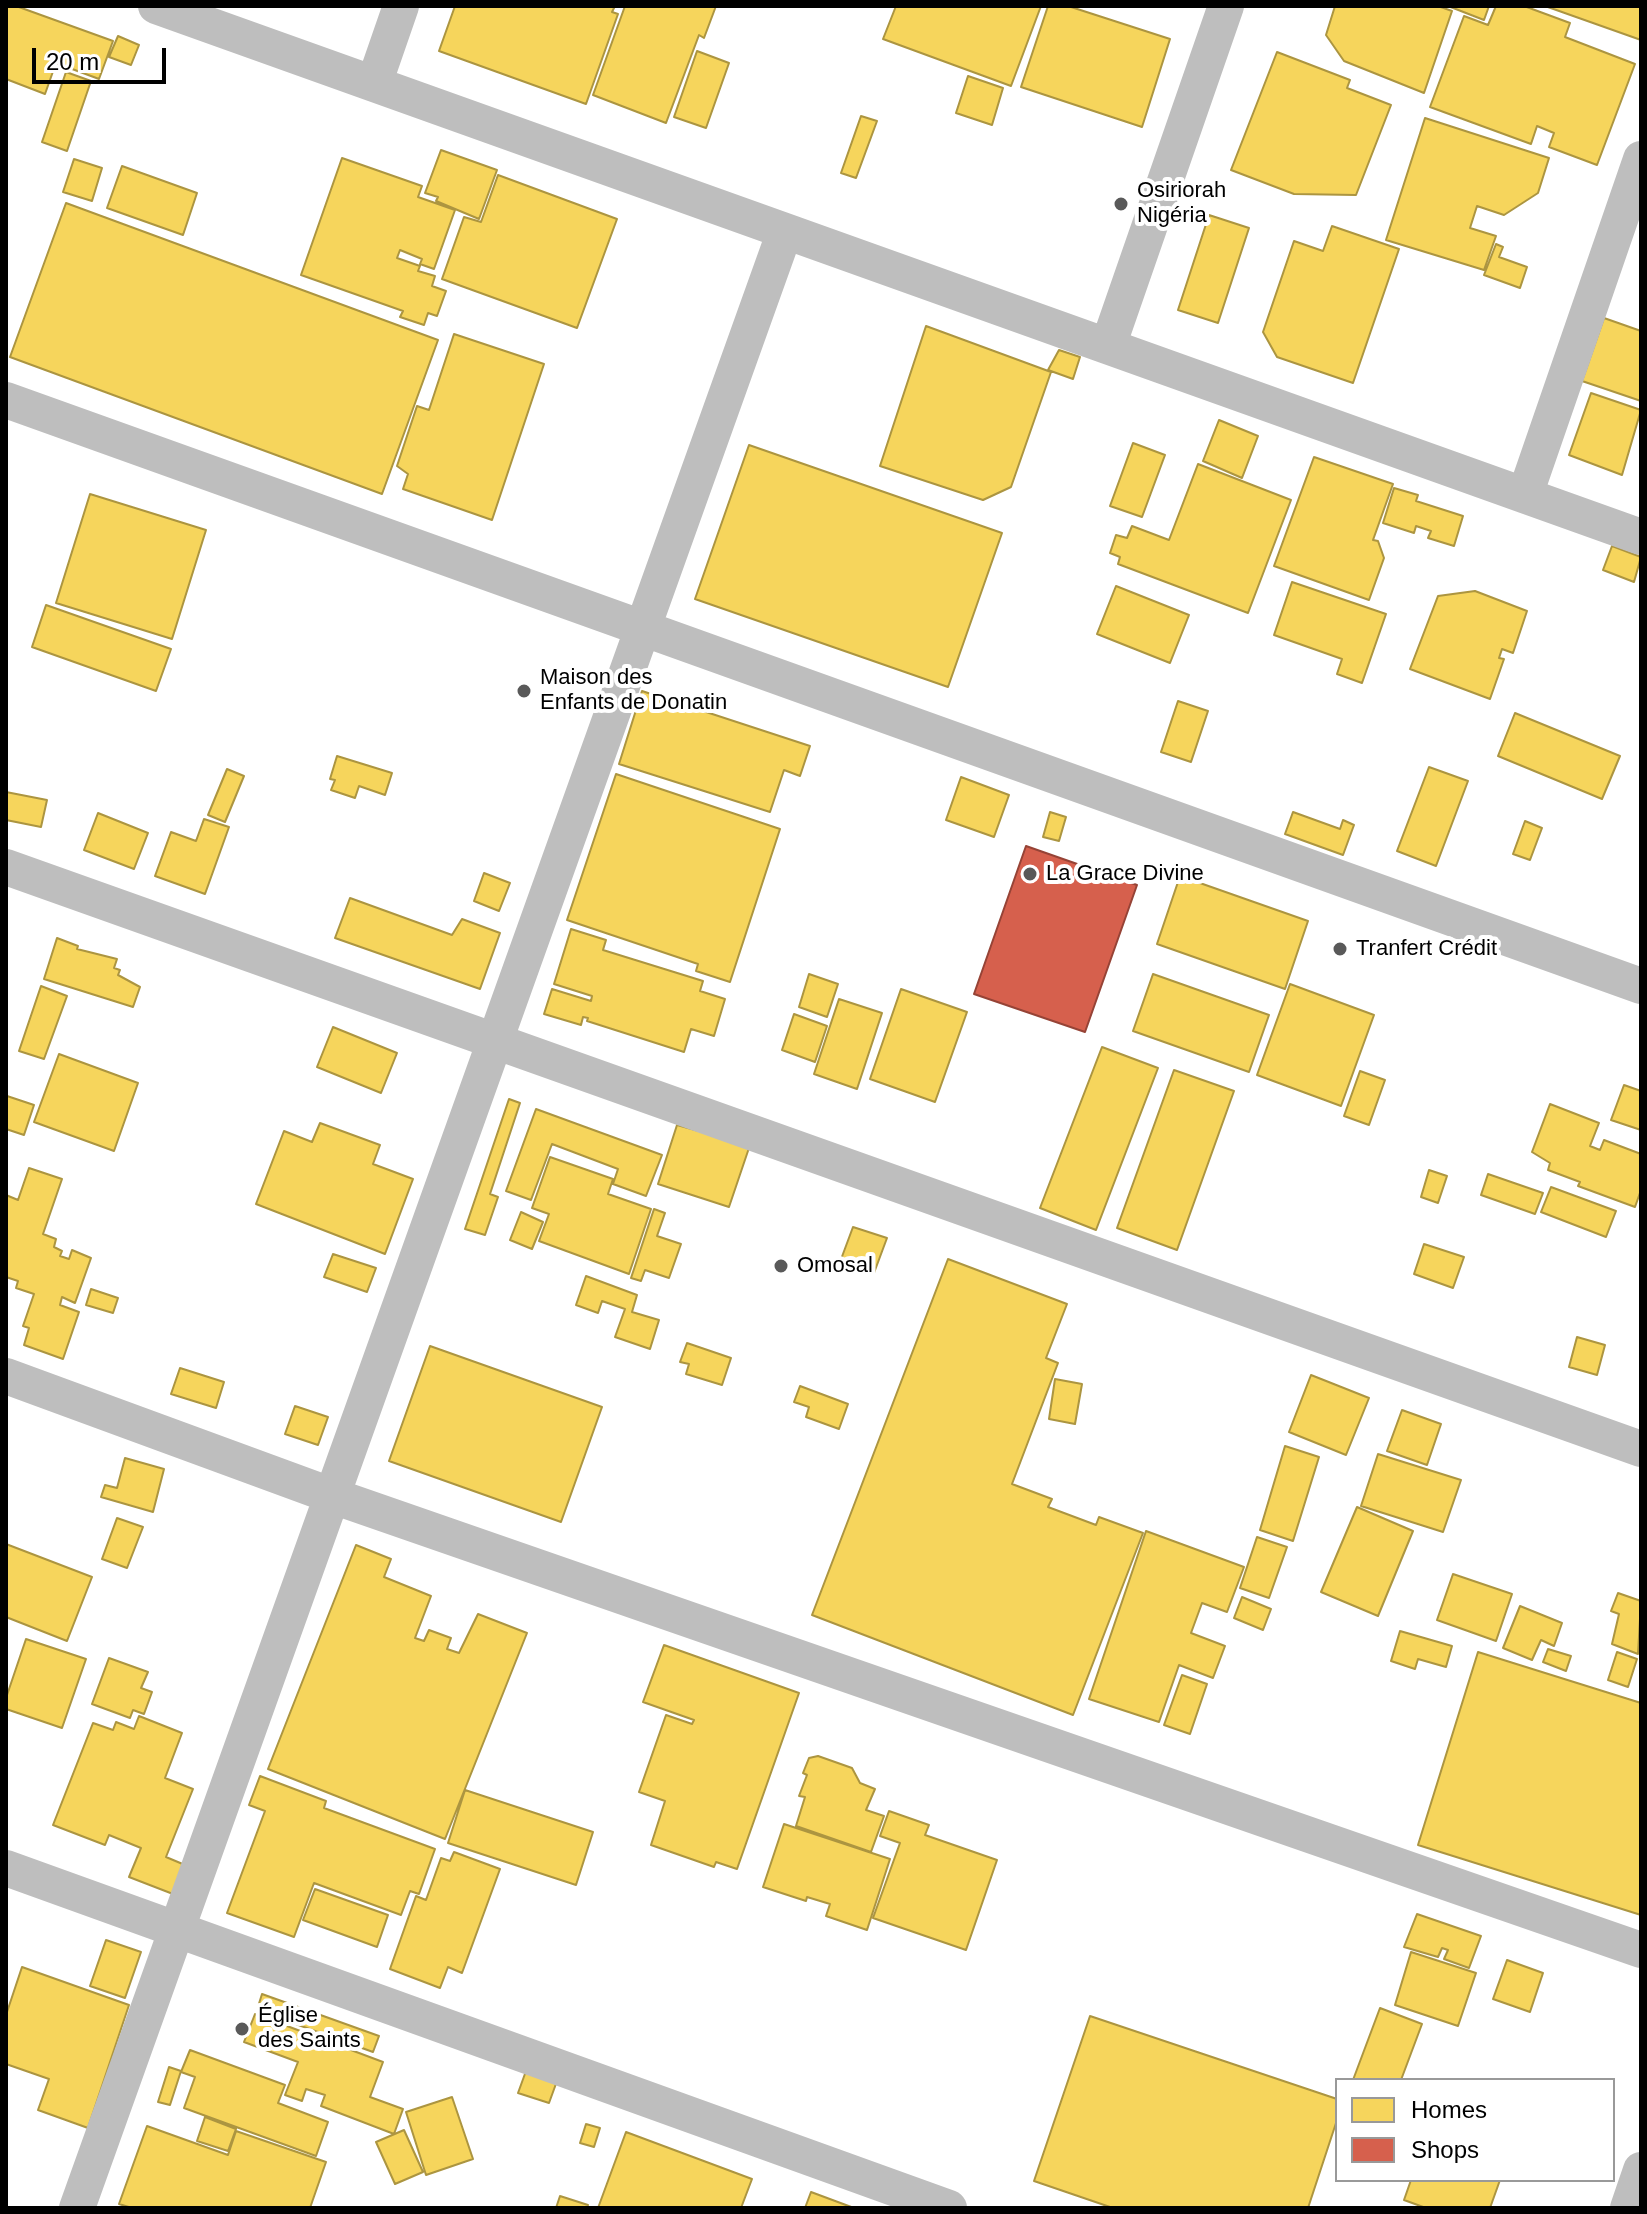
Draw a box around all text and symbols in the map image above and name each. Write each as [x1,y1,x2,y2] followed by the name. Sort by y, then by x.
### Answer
[36,32,170,82] scale bar
[46,48,99,75] text: 20 m
[1137,178,1226,230] place label: Osiriorah Nigéria
[1112,195,1130,213] marker: Osiriorah Nigéria
[540,665,727,716] place label: Maison des Enfants de Donatin
[515,682,533,700] marker: Maison des Enfants de Donatin
[1046,861,1204,887] place label: La Grace Divine
[1021,865,1039,883] marker: La Grace Divine
[1356,936,1497,962] place label: Tranfert Crédit
[1331,940,1349,958] marker: Tranfert Crédit
[797,1253,873,1279] place label: Omosal
[772,1257,790,1275] marker: Omosal
[258,2003,361,2054] place label: Église des Saints
[233,2020,251,2038] marker: Église des Saints
[1335,2078,1615,2182] legend
[1411,2096,1487,2123] text: Homes
[1411,2136,1479,2163] text: Shops

